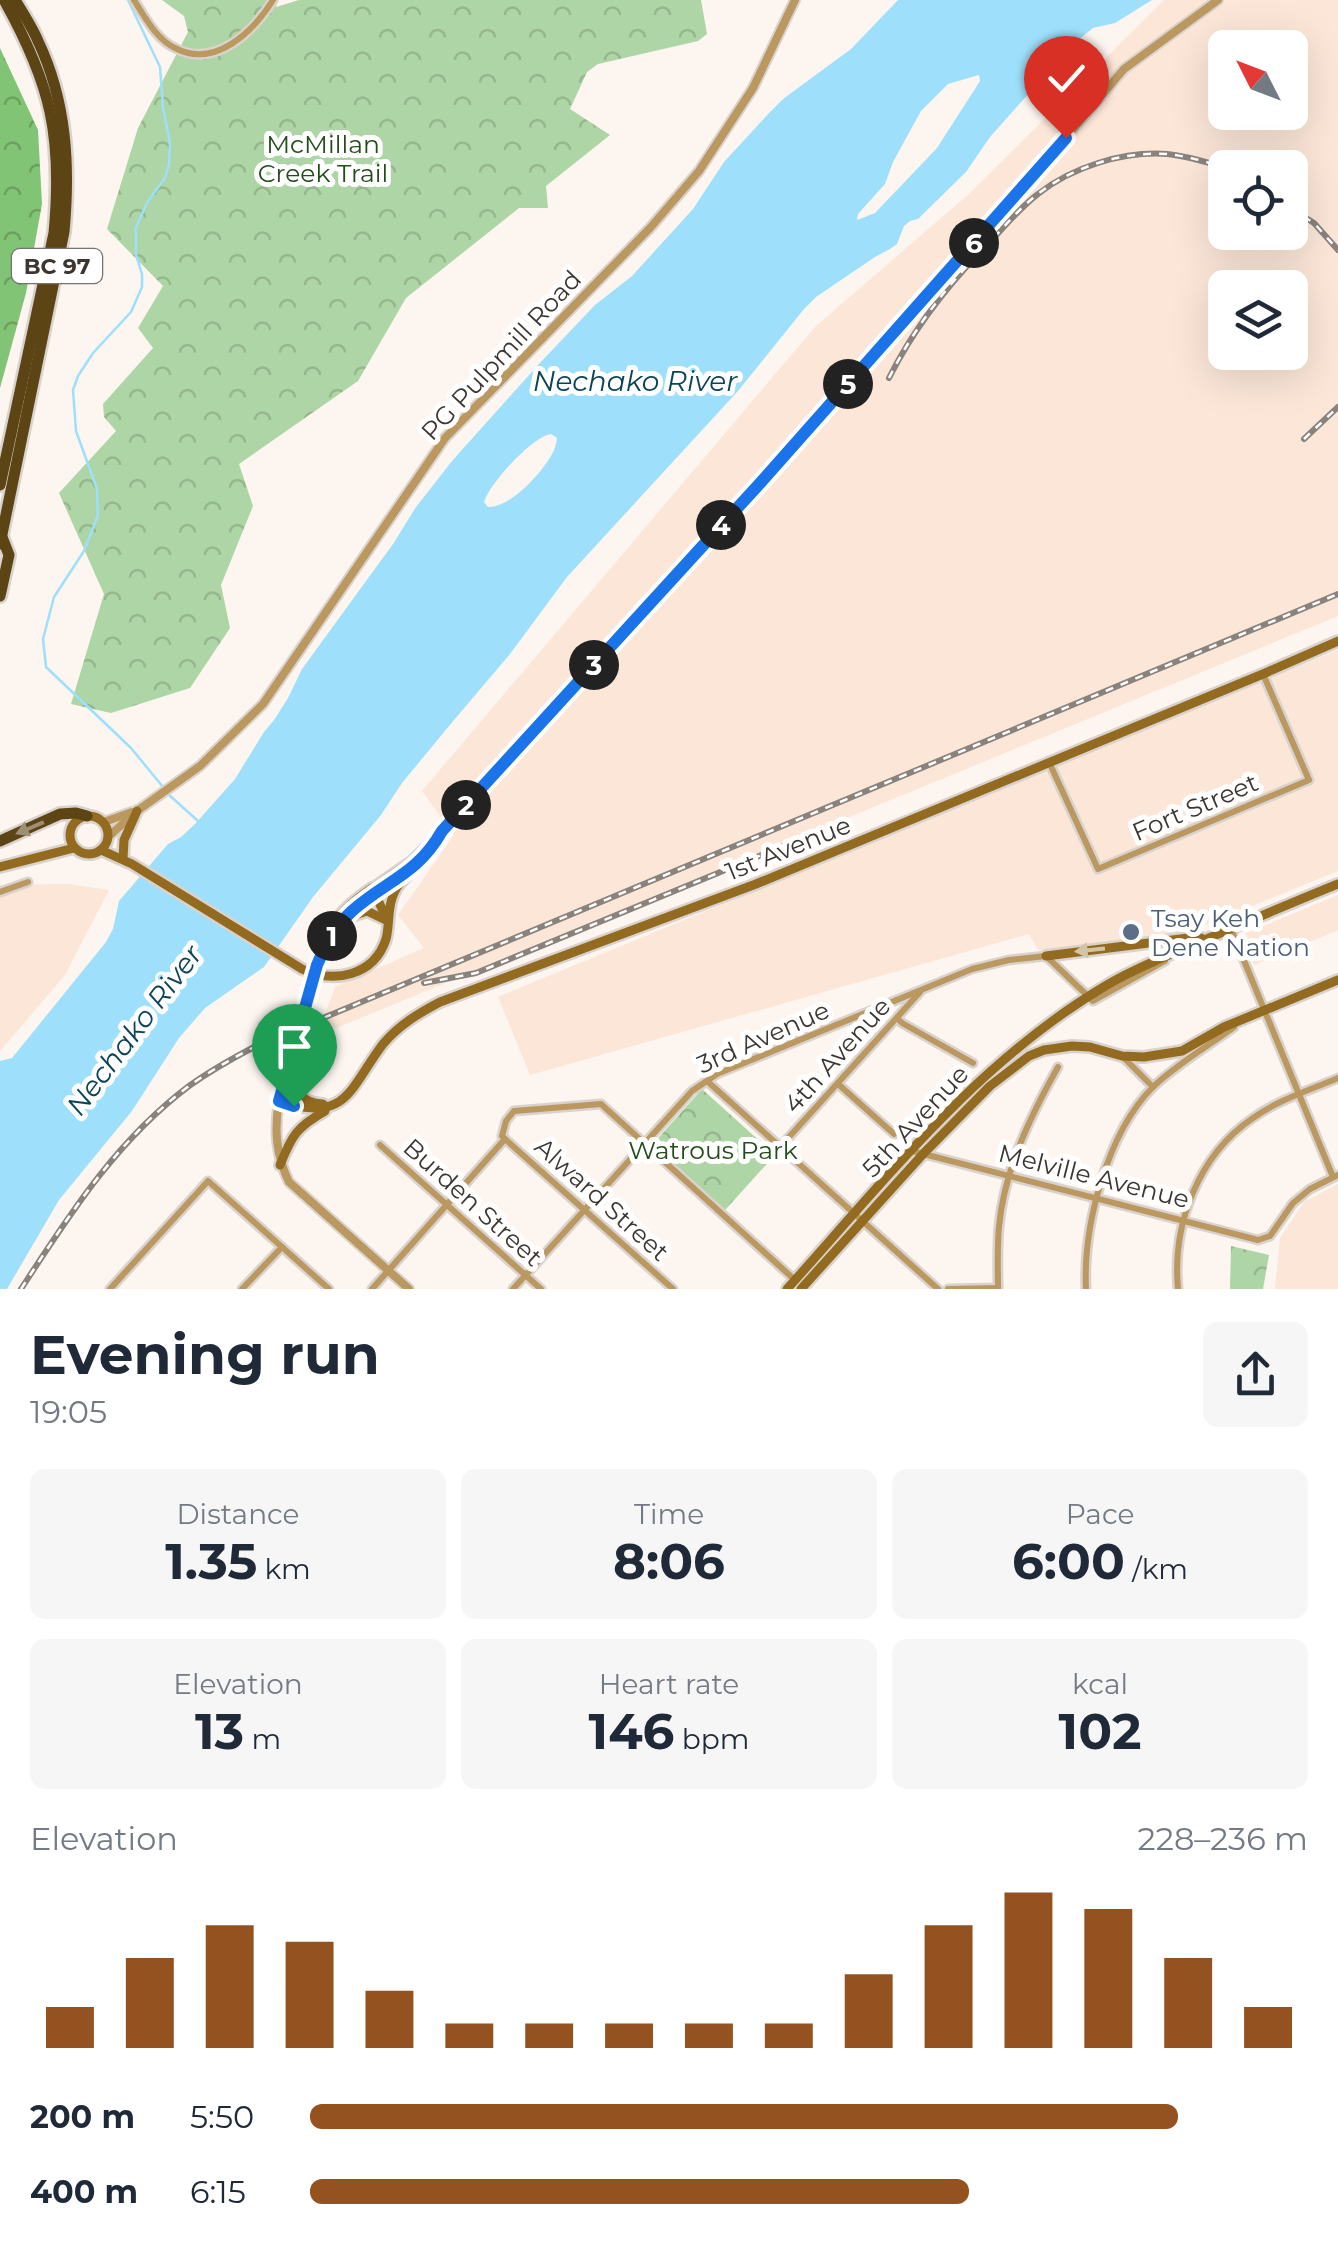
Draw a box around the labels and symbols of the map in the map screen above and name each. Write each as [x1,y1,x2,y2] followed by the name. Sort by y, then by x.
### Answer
[1208,30,1308,130] north arrow
[1024,36,1109,139] pin
[258,129,388,188] park label: McMillan Creek Trail
[949,218,999,268] pin: 6
[12,249,102,283] road number: BC 97
[415,264,587,446] street label: PG Pulpmill Road
[823,359,873,409] pin: 5
[533,364,738,398] water label: Nechako River
[696,500,746,550] pin: 4
[569,640,619,690] pin: 3
[1128,767,1262,847] street label: Fort Street
[441,780,491,830] pin: 2
[721,809,855,887] street label: 1st Avenue
[15,820,45,836] one-way arrow
[1151,903,1310,962] place label: Tsay Keh Dene Nation
[307,911,357,961] pin: 1
[1120,921,1142,943] marker: Tsay Keh Dene Nation
[59,937,210,1122] water label: Nechako River
[1074,943,1105,959] one-way arrow
[778,991,896,1119] street label: 4th Avenue
[692,994,834,1080] street label: 3rd Avenue
[252,1004,337,1107] pin
[856,1059,974,1183] street label: 5th Avenue
[529,1131,675,1267] street label: Alward Street
[397,1132,549,1272] street label: Burden Street
[628,1135,798,1165] park label: Watrous Park
[996,1138,1192,1214] street label: Melville Avenue

